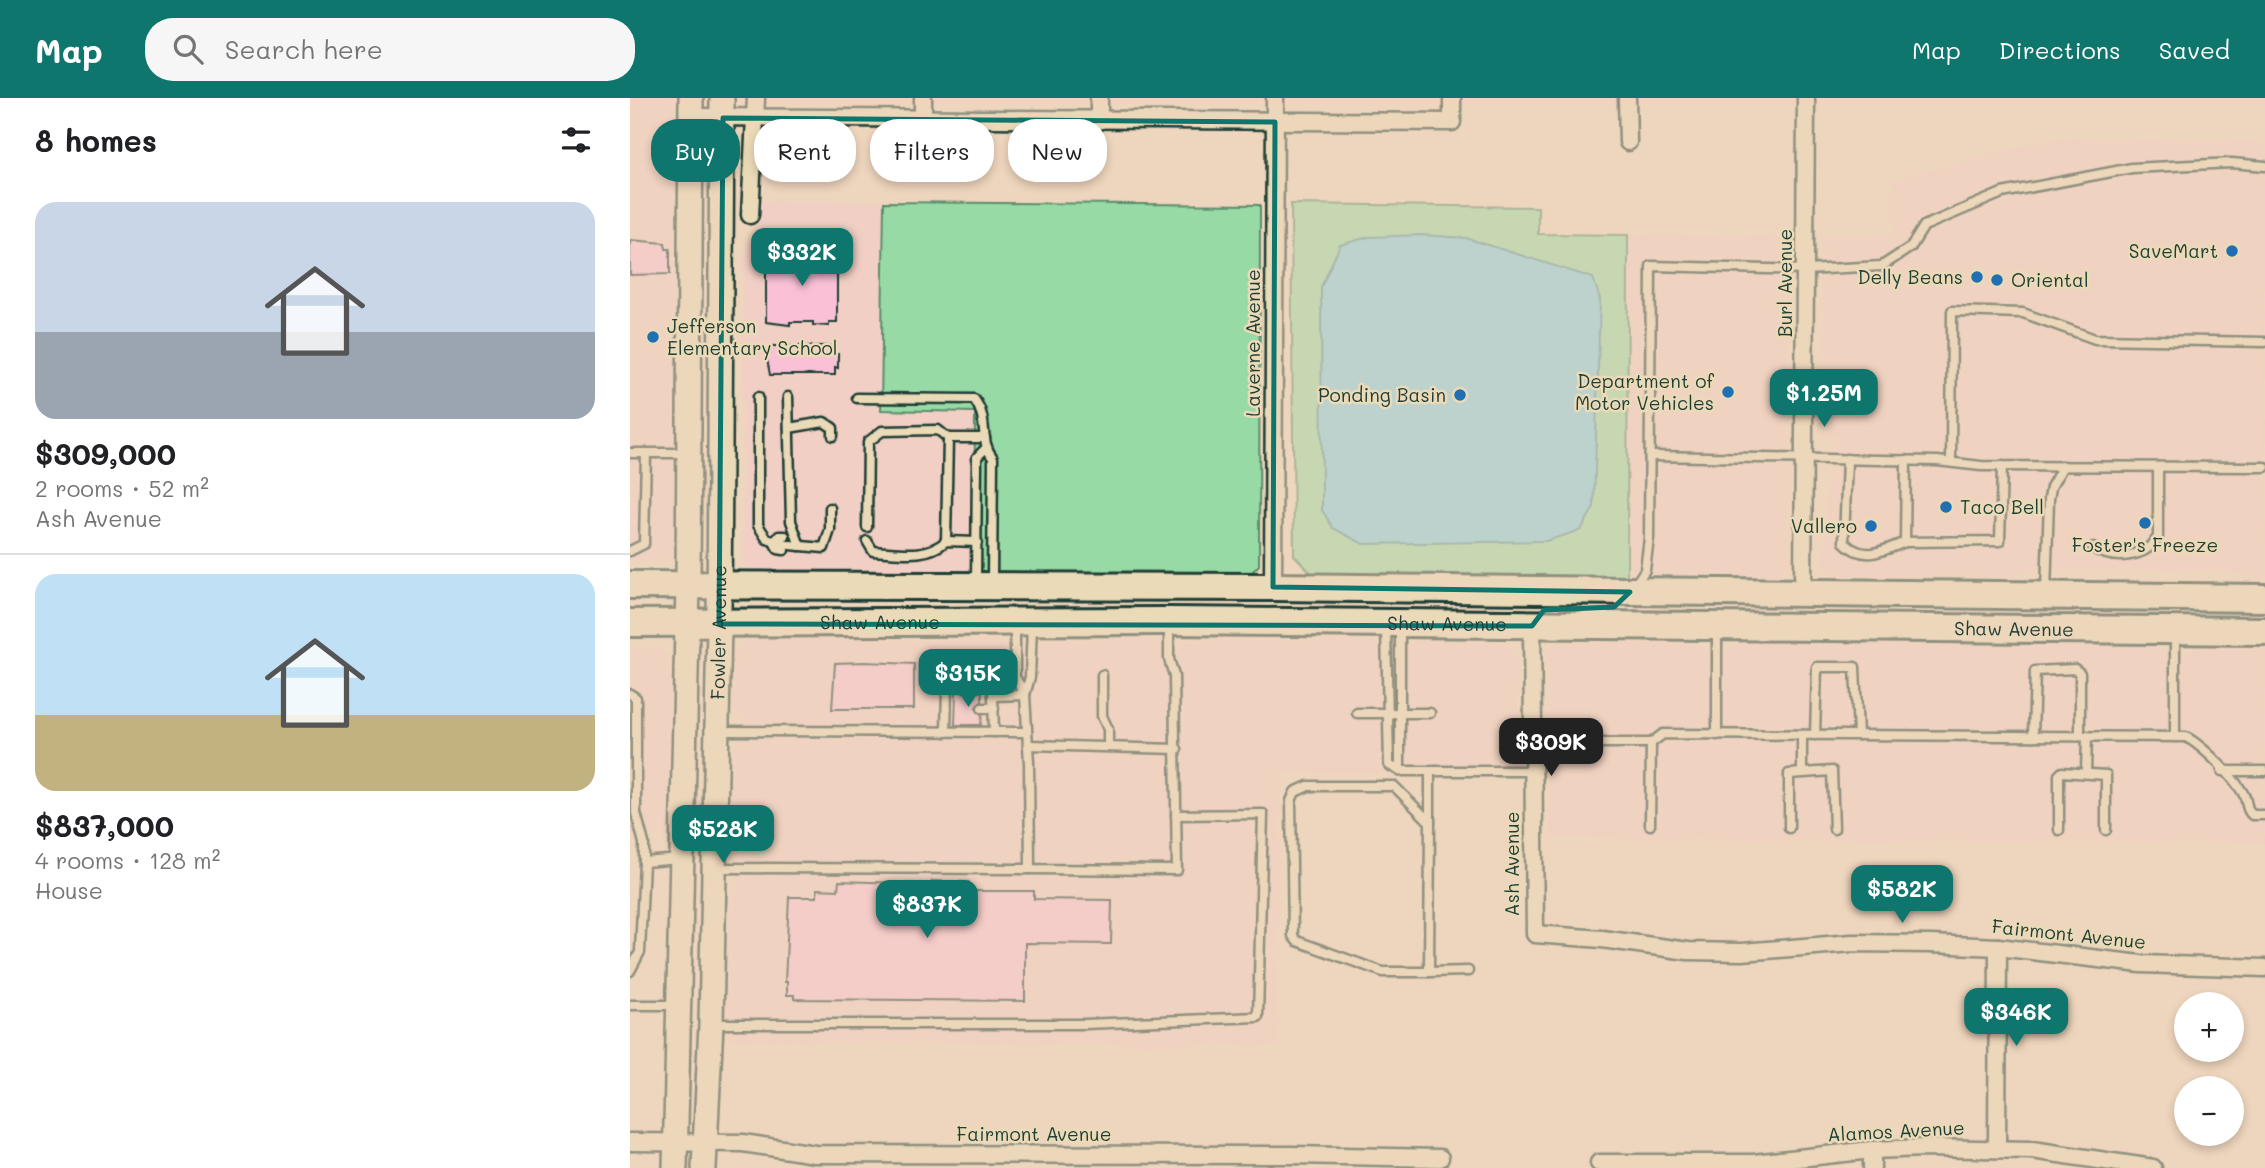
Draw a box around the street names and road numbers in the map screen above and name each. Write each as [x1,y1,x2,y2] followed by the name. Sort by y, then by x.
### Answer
[1772,229,1797,337] street label: Burl Avenue
[1240,269,1265,417] street label: Laverne Avenue
[704,565,731,700] street label: Fowler Avenue
[820,609,940,634] street label: Shaw Avenue
[1387,610,1507,636] street label: Shaw Avenue
[1954,615,2074,641] street label: Shaw Avenue
[1499,812,1524,916] street label: Ash Avenue
[1991,913,2147,954] street label: Fairmont Avenue
[1827,1114,1965,1147] street label: Alamos Avenue
[957,1121,1111,1146] street label: Fairmont Avenue

